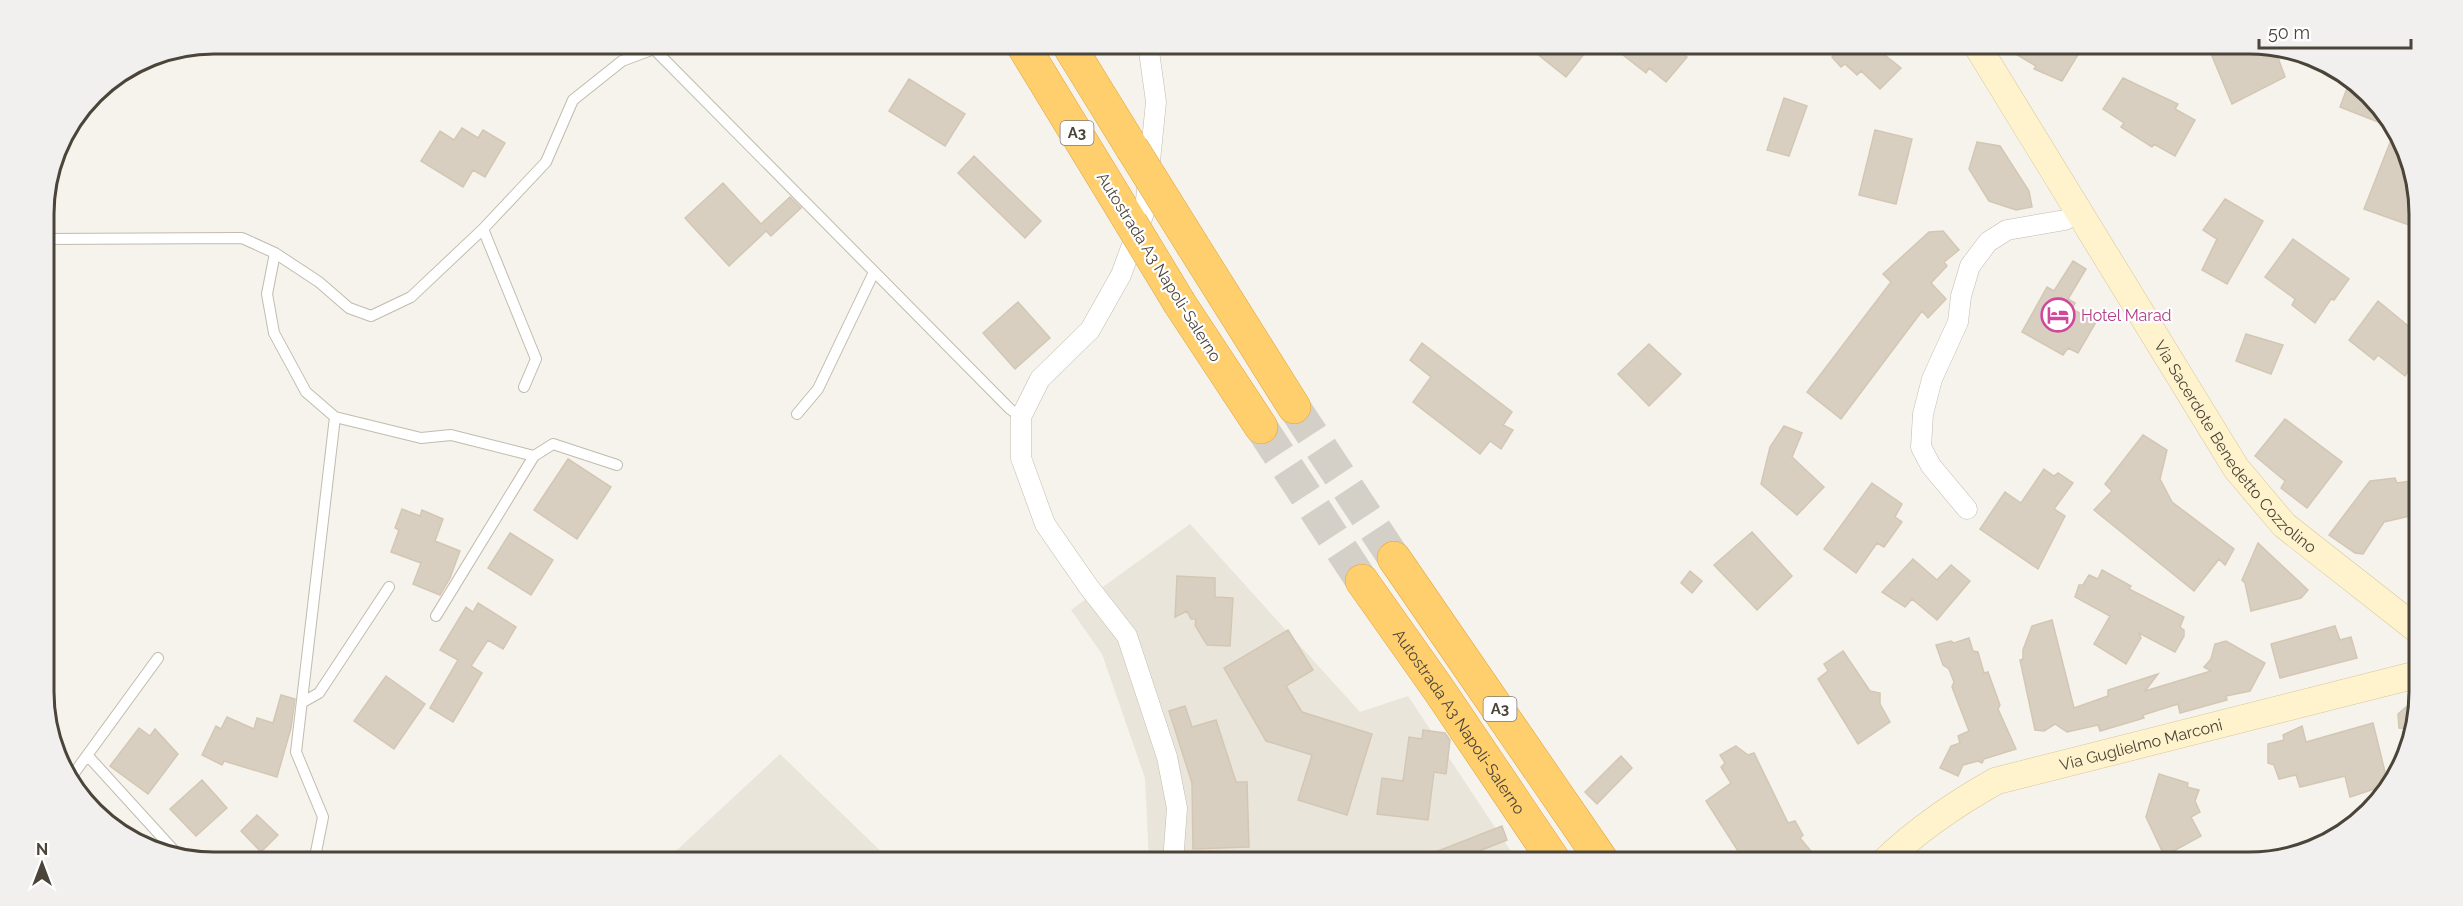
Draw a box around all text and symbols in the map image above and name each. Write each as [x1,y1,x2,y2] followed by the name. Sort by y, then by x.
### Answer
[2259,12,2410,50] scale bar
[2268,22,2310,43] text: 50 m
[1060,121,1094,145] road number: A3
[1093,169,1225,365] street label: Autostrada A3 Napoli-Salerno
[2040,297,2076,333] hotel icon: Hotel Marad
[2081,306,2172,325] place label: Hotel Marad
[2150,337,2321,557] street label: Via Sacerdote Benedetto Cozzolino
[1389,625,1529,818] street label: Autostrada A3 Napoli-Salerno
[1484,697,1516,721] road number: A3
[2057,715,2224,774] street label: Via Guglielmo Marconi
[12,834,72,894] north arrow
[36,840,48,859] text: N

